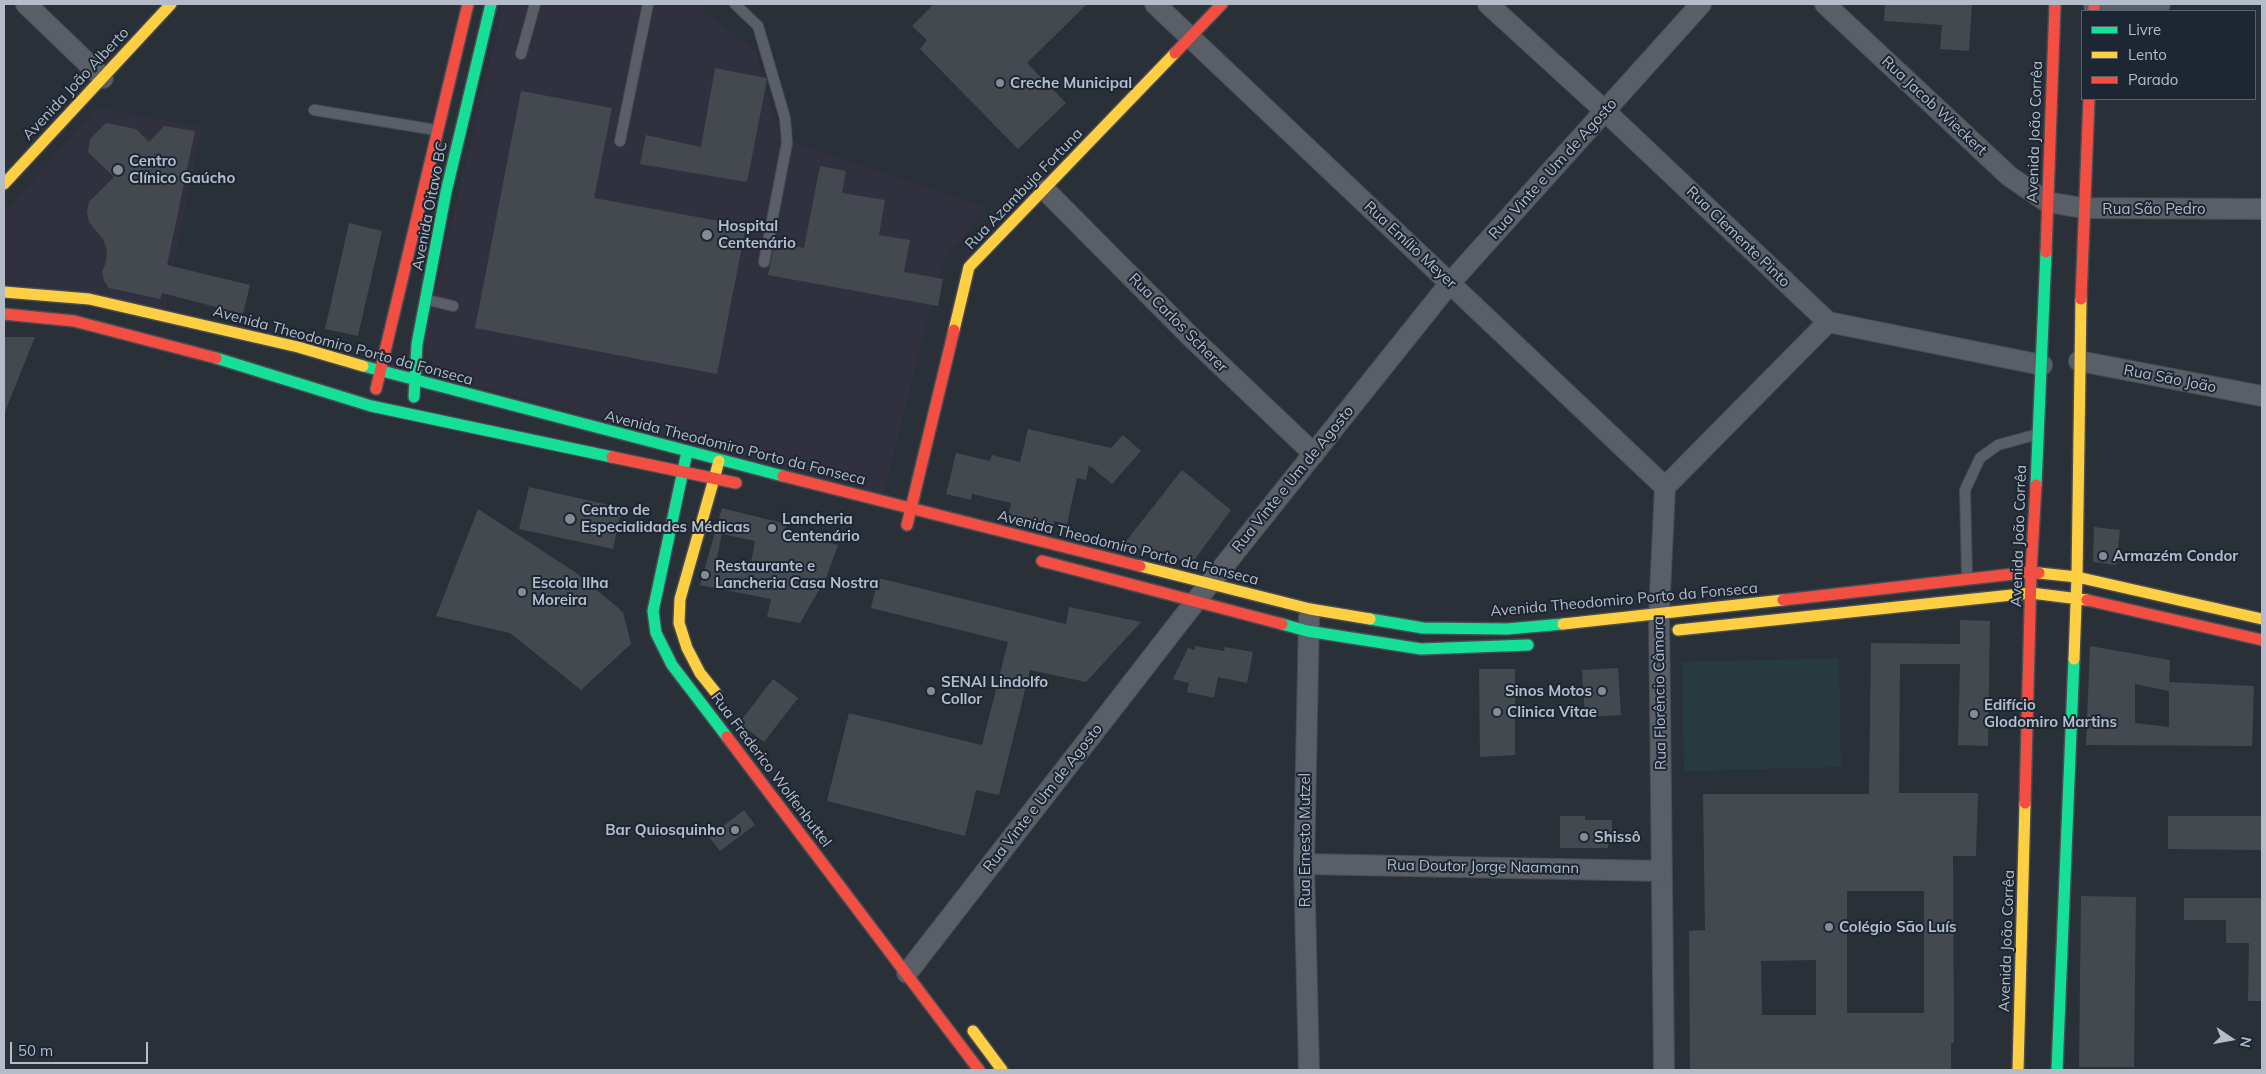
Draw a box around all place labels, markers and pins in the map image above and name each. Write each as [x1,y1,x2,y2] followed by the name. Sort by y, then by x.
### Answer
[1010,74,1132,92] place label: Creche Municipal
[994,77,1006,89] marker: Creche Municipal
[129,152,235,187] place label: Centro Clínico Gaúcho
[111,163,125,177] marker: Centro Clínico Gaúcho
[718,217,796,252] place label: Hospital Centenário
[700,228,714,242] marker: Hospital Centenário
[581,501,750,536] place label: Centro de Especialidades Médicas
[782,510,860,545] place label: Lancheria Centenário
[563,512,577,526] marker: Centro de Especialidades Médicas
[766,522,778,534] marker: Lancheria Centenário
[2113,547,2238,565] place label: Armazém Condor
[2097,550,2109,562] marker: Armazém Condor
[715,557,878,592] place label: Restaurante e Lancheria Casa Nostra
[699,569,711,581] marker: Restaurante e Lancheria Casa Nostra
[532,574,608,609] place label: Escola Ilha Moreira
[516,586,528,598] marker: Escola Ilha Moreira
[941,673,1048,708] place label: SENAI Lindolfo Collor
[1505,682,1592,700] place label: Sinos Motos
[925,685,937,697] marker: SENAI Lindolfo Collor
[1596,685,1608,697] marker: Sinos Motos
[1984,696,2117,731] place label: Edifício Glodomiro Martins
[1507,703,1597,721] place label: Clinica Vitae
[1491,706,1503,718] marker: Clinica Vitae
[1968,708,1980,720] marker: Edifício Glodomiro Martins
[605,821,725,839] place label: Bar Quiosquinho
[729,824,741,836] marker: Bar Quiosquinho
[1594,828,1641,846] place label: Shissô
[1578,831,1590,843] marker: Shissô
[1839,918,1957,936] place label: Colégio São Luís
[1823,921,1835,933] marker: Colégio São Luís

